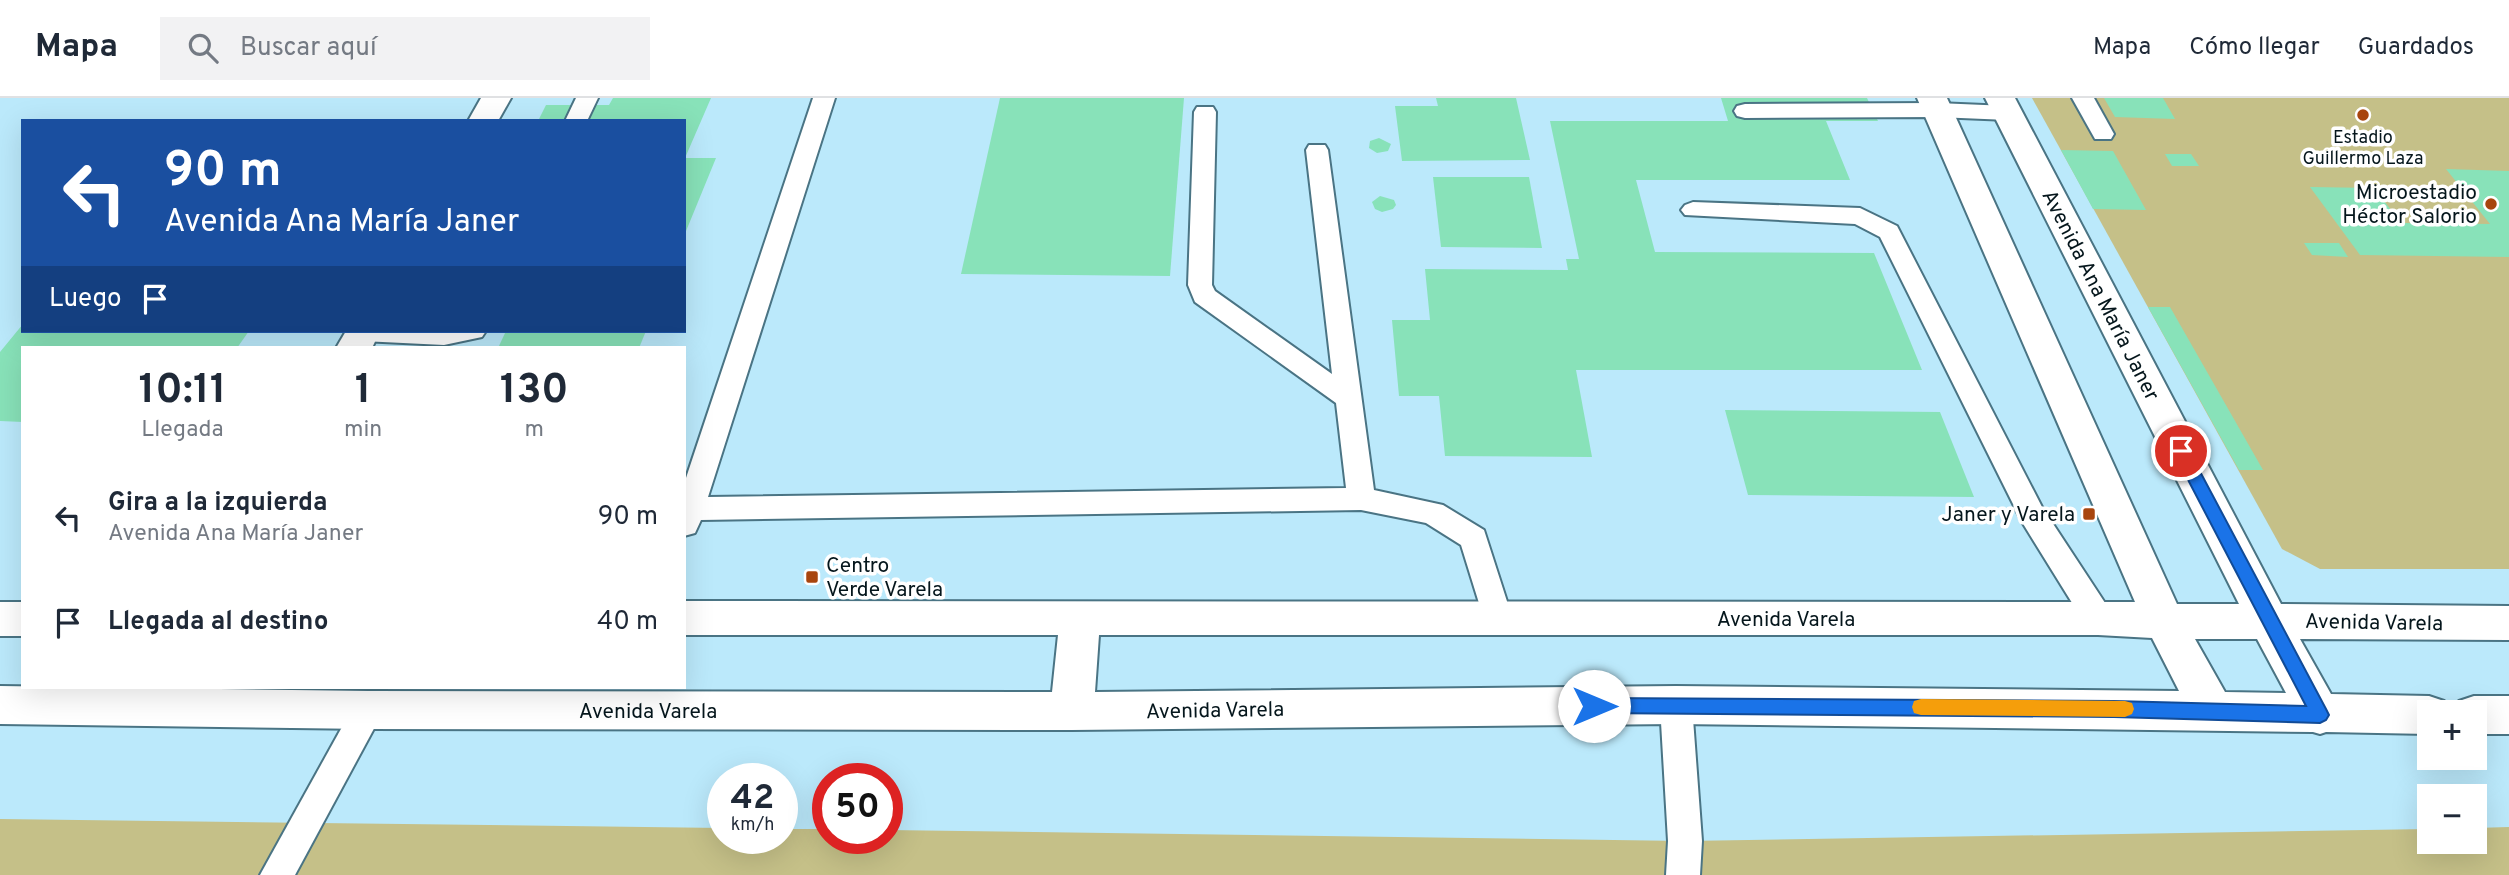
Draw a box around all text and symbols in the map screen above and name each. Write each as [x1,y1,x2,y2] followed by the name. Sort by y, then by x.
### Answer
[160,17,650,80] search box
[35,27,118,69] text: Mapa
[184,29,222,67] icon: search
[240,32,377,65] text: Buscar aquí
[2093,33,2151,63] text: Mapa
[2189,33,2320,63] text: Cómo llegar
[2358,33,2474,63] text: Guardados
[2355,107,2371,123] marker: Estadio Guillermo Laza
[2302,127,2424,171] place label: Estadio Guillermo Laza
[164,142,282,204] text: 90 m
[49,147,140,238] icon: left
[2342,180,2477,231] place label: Microestadio Héctor Salorio
[2035,186,2165,406] street label: Avenida Ana María Janer
[2483,196,2499,212] marker: Microestadio Héctor Salorio
[164,203,520,243] text: Avenida Ana María Janer
[136,280,174,318] icon: arrive
[49,283,122,316] text: Luego
[138,365,227,418] text: 10:11
[355,365,372,418] text: 1
[500,365,569,418] text: 130
[141,416,224,445] text: Llegada
[344,416,382,445] text: min
[524,416,544,445] text: m
[2151,421,2211,481] pin
[2162,432,2200,470] icon: arrive
[108,487,327,520] text: Gira a la izquierda
[49,499,87,537] icon: left
[598,501,658,534] text: 90 m
[1941,502,2075,529] place label: Janer y Varela
[2081,506,2097,522] marker: Janer y Varela
[108,520,364,549] text: Avenida Ana María Janer
[826,553,943,604] place label: Centro Verde Varela
[804,569,820,585] marker: Centro Verde Varela
[49,604,87,642] icon: arrive
[108,606,328,639] text: Llegada al destino
[597,606,658,639] text: 40 m
[1717,607,1855,634] street label: Avenida Varela
[2304,609,2443,638] street label: Avenida Varela
[1557,669,1631,743] position arrow
[1146,697,1285,726] street label: Avenida Varela
[579,699,717,726] street label: Avenida Varela
[2417,700,2487,854] map controls
[2417,700,2487,770] button: +
[812,763,903,854] speed limit sign: 50
[731,777,774,821] text: 42
[2417,784,2487,854] button: −
[731,814,774,837] text: km/h

